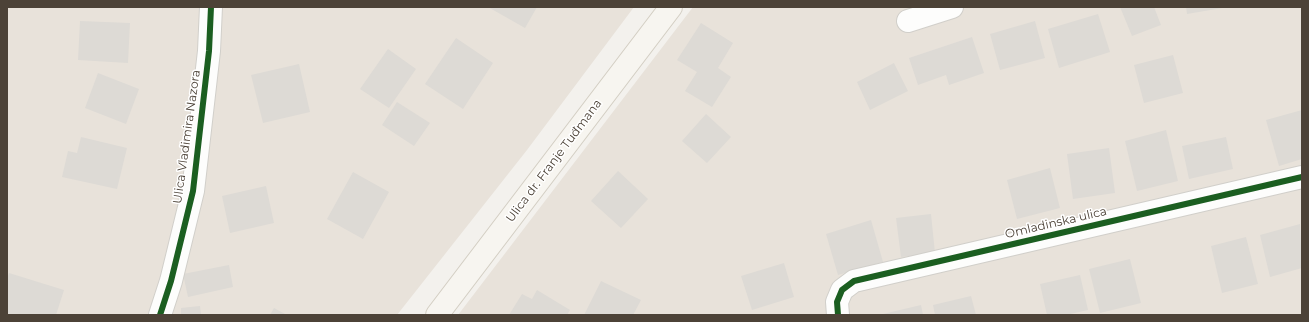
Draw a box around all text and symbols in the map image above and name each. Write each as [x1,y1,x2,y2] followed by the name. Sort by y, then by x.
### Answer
[170,69,204,205] street label: Ulica Vladimira Nazora
[503,97,605,225] street label: Ulica dr. Franje Tuđmana
[1004,204,1108,242] street label: Omladinska ulica

